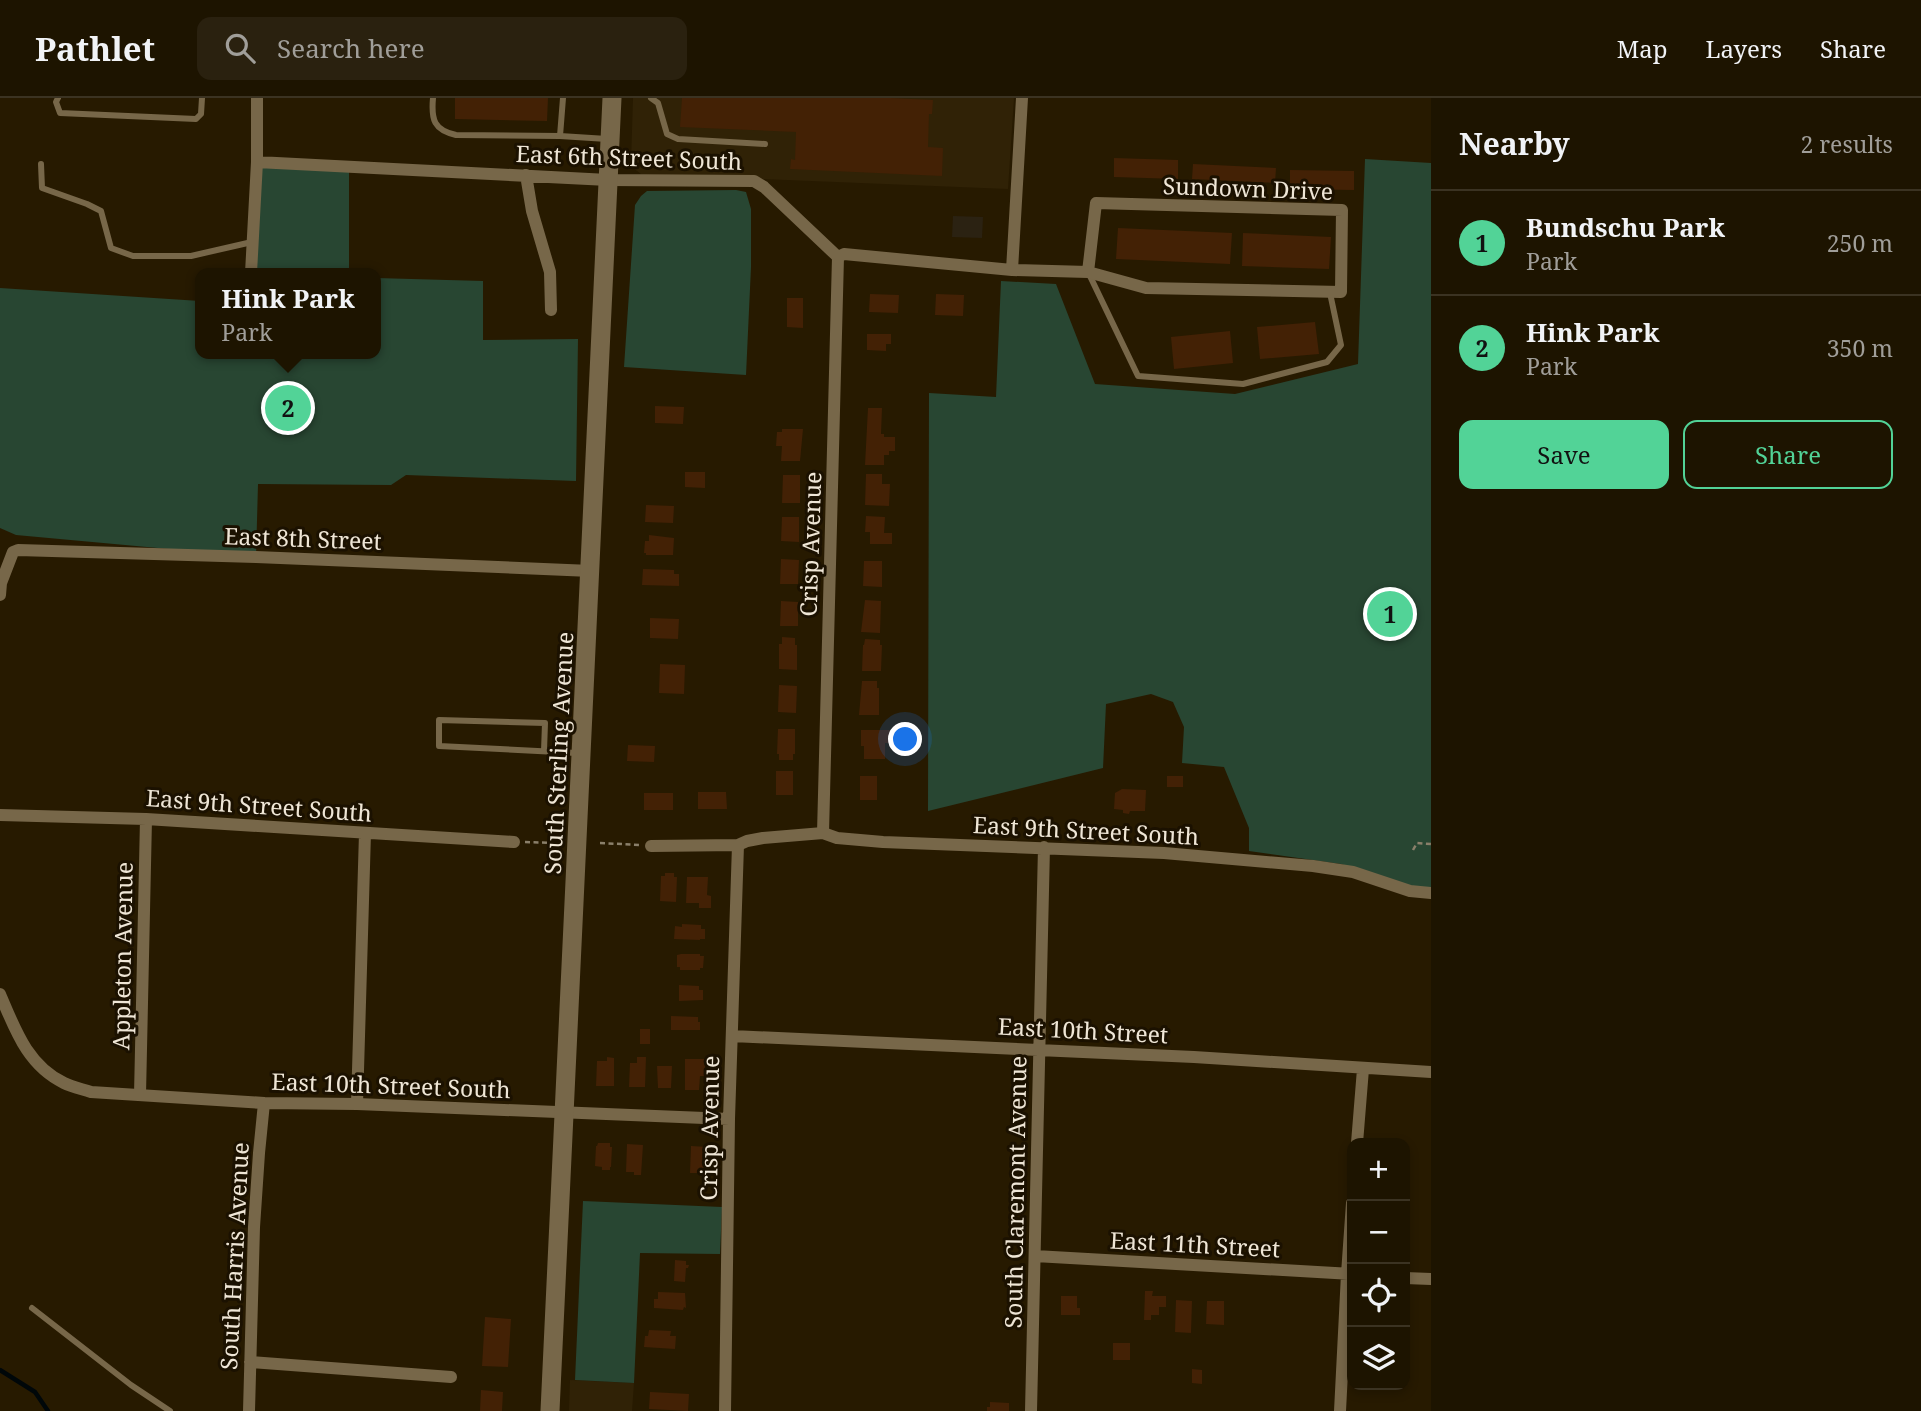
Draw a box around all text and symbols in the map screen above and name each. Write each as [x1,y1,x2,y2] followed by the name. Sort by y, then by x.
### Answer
[197,17,687,80] search box
[35,26,155,71] text: Pathlet
[221,29,259,67] icon: search
[277,30,425,66] text: Search here
[1617,32,1668,65] text: Map
[1706,32,1782,65] text: Layers
[1820,32,1886,65] text: Share
[1459,123,1570,164] text: Nearby
[1800,128,1893,160] text: 2 results
[515,137,743,177] street label: East 6th Street South
[1162,169,1334,207] street label: Sundown Drive
[1526,209,1725,245] text: Bundschu Park
[1476,227,1489,259] text: 1
[1827,227,1893,259] text: 250 m
[1526,245,1577,277] text: Park
[195,268,381,359] popup
[221,280,355,316] text: Hink Park
[1526,314,1659,350] text: Hink Park
[221,316,272,348] text: Park
[1476,332,1489,364] text: 2
[1827,332,1893,364] text: 350 m
[1526,350,1577,382] text: Park
[265,382,311,434] pin: 2
[1459,420,1669,489] button: Save
[1683,420,1893,489] button: Share
[791,471,829,617] street label: Crisp Avenue
[224,519,382,557] street label: East 8th Street
[1367,588,1413,640] pin: 1
[536,631,580,875] street label: South Sterling Avenue
[888,722,922,756] your location
[145,781,373,829] street label: East 9th Street South
[972,808,1200,852] street label: East 9th Street South
[104,862,140,1050] street label: Appleton Avenue
[997,1010,1169,1050] street label: East 10th Street
[692,1055,726,1201] street label: Crisp Avenue
[997,1055,1033,1329] street label: South Claremont Avenue
[271,1065,511,1105] street label: East 10th Street South
[1347,1138,1410,1390] map controls
[1347,1138,1410,1201] button: +
[212,1141,256,1371] street label: South Harris Avenue
[1347,1201,1410,1264] button: −
[1109,1224,1281,1264] street label: East 11th Street
[1347,1264,1410,1327] button: locate
[1347,1327,1410,1390] button: layers

